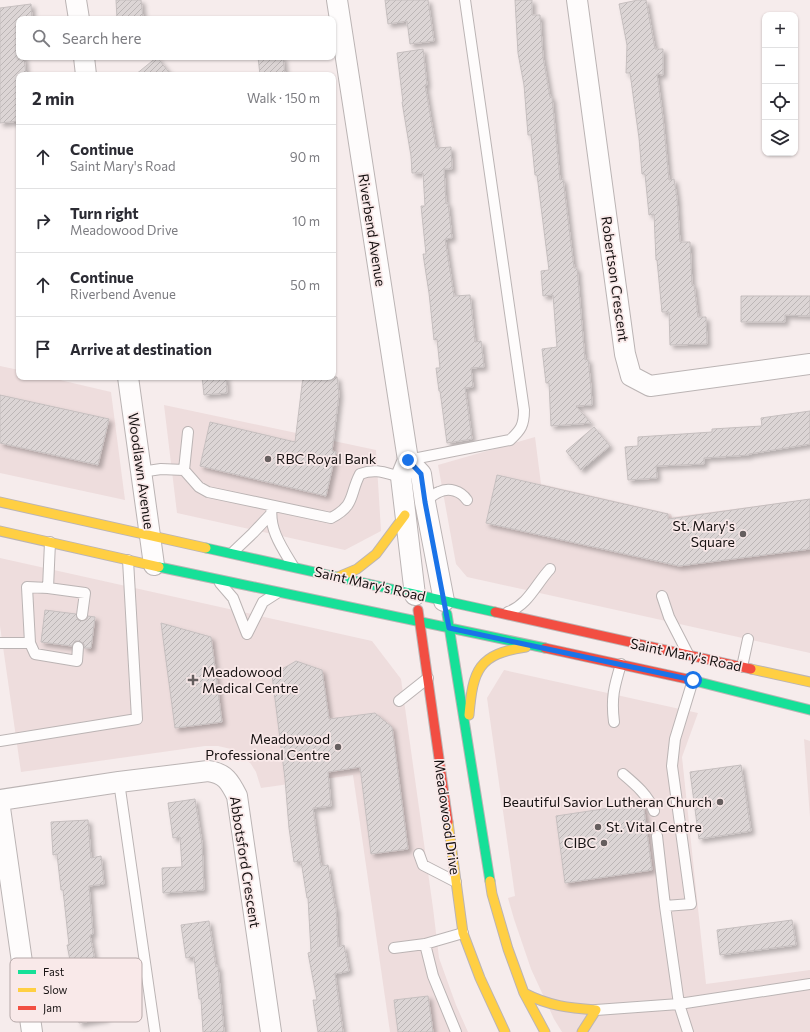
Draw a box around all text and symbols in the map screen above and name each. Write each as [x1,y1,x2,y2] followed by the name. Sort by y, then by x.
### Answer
[762,12,798,156] map controls
[762,12,798,48] button: +
[16,16,336,60] search box
[30,27,52,49] icon: search
[62,29,141,47] text: Search here
[762,48,798,84] button: −
[762,84,798,120] button: locate
[32,88,74,109] text: 2 min
[247,90,320,106] text: Walk · 150 m
[762,120,798,156] button: layers
[70,140,134,158] text: Continue
[32,146,54,168] icon: ahead
[290,149,320,165] text: 90 m
[70,158,175,174] text: Saint Mary's Road
[355,172,390,288] street label: Riverbend Avenue
[70,204,139,222] text: Turn right
[32,210,54,232] icon: right
[292,213,320,229] text: 10 m
[598,215,633,343] street label: Robertson Crescent
[70,222,178,238] text: Meadowood Drive
[70,268,134,286] text: Continue
[32,274,54,296] icon: ahead
[290,277,320,293] text: 50 m
[70,286,176,302] text: Riverbend Avenue
[32,338,54,360] icon: arrive
[70,340,212,358] text: Arrive at destination
[125,412,158,530] street label: Woodlawn Avenue
[276,450,377,467] place label: RBC Royal Bank
[399,451,417,469] route end
[263,454,273,464] marker: RBC Royal Bank
[673,517,735,550] place label: St. Mary's Square
[738,529,748,539] marker: St. Mary's Square
[313,562,427,605] street label: Saint Mary's Road
[629,634,743,675] street label: Saint Mary's Road
[202,663,298,696] place label: Meadowood Medical Centre
[684,671,702,689] route start
[187,674,199,686] marker: Meadowood Medical Centre
[205,730,330,763] place label: Meadowood Professional Centre
[333,742,343,752] marker: Meadowood Professional Centre
[431,758,464,876] street label: Meadowood Drive
[503,793,712,810] place label: Beautiful Savior Lutheran Church
[227,795,264,929] street label: Abbotsford Crescent
[715,797,725,807] marker: Beautiful Savior Lutheran Church
[606,818,702,835] place label: St. Vital Centre
[593,822,603,832] marker: St. Vital Centre
[564,834,596,851] place label: CIBC
[599,838,609,848] marker: CIBC
[10,958,142,1022] legend
[43,965,65,978] text: Fast
[43,983,68,996] text: Slow
[43,1001,62,1015] text: Jam

